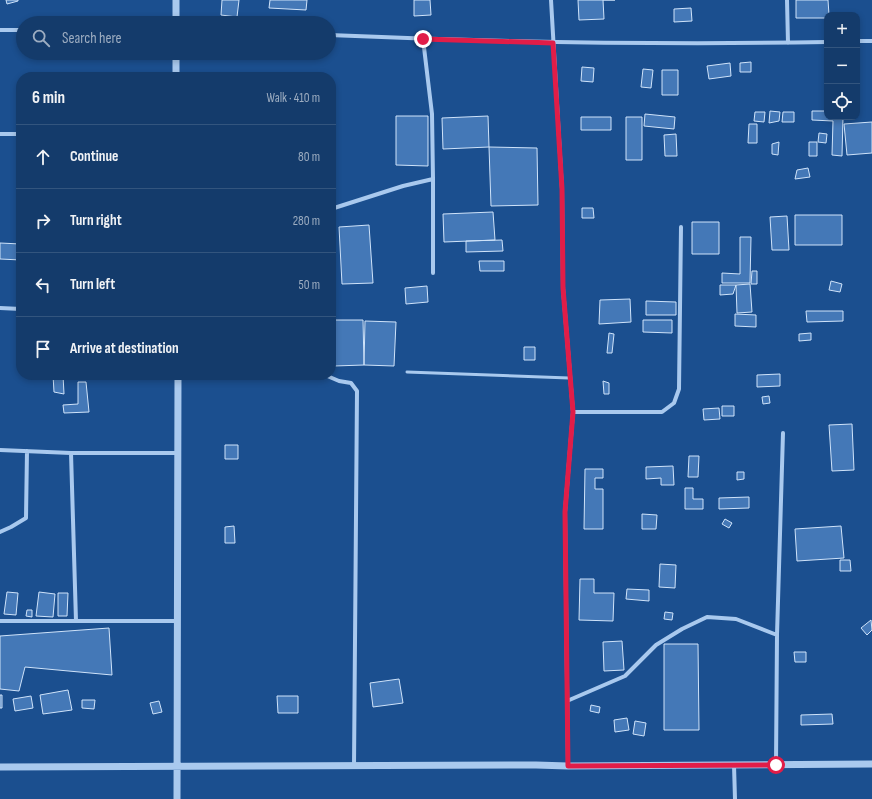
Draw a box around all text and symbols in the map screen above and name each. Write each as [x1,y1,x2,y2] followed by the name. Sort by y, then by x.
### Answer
[824,12,860,120] map controls
[824,12,860,48] button: +
[16,16,336,60] search box
[30,27,52,49] icon: search
[62,29,122,48] text: Search here
[414,30,432,48] route end
[824,48,860,84] button: −
[824,84,860,120] button: locate
[32,88,65,108] text: 6 min
[267,90,320,106] text: Walk · 410 m
[32,146,54,168] icon: ahead
[70,147,119,166] text: Continue
[298,149,320,165] text: 80 m
[32,210,54,232] icon: right
[70,211,122,230] text: Turn right
[293,213,320,229] text: 280 m
[32,274,54,296] icon: left
[70,275,115,294] text: Turn left
[299,277,320,293] text: 50 m
[32,338,54,360] icon: arrive
[70,339,179,358] text: Arrive at destination
[767,756,785,774] route start

